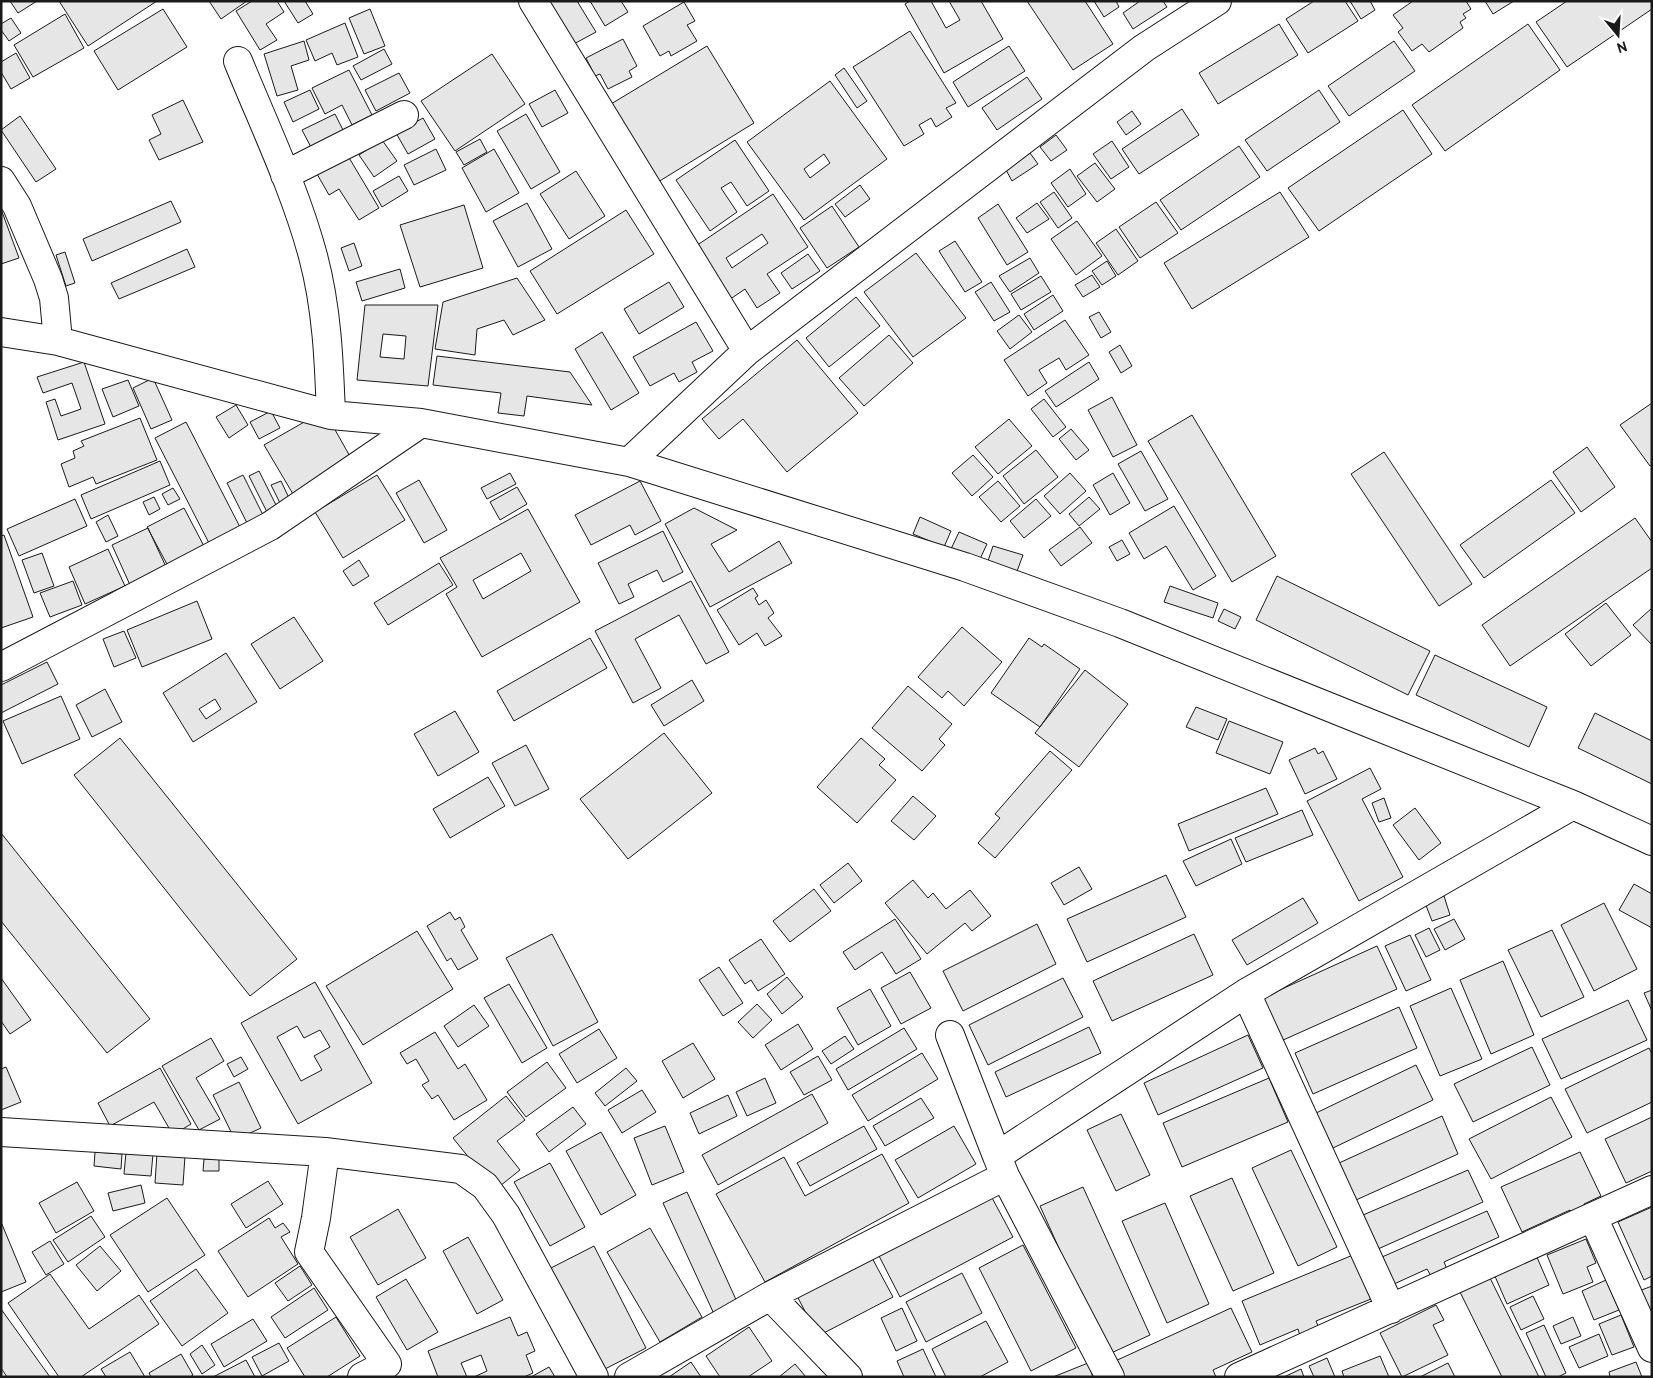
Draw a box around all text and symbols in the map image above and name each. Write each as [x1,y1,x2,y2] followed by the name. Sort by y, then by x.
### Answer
[1593,10,1643,60] north arrow
[1614,36,1629,56] text: N

